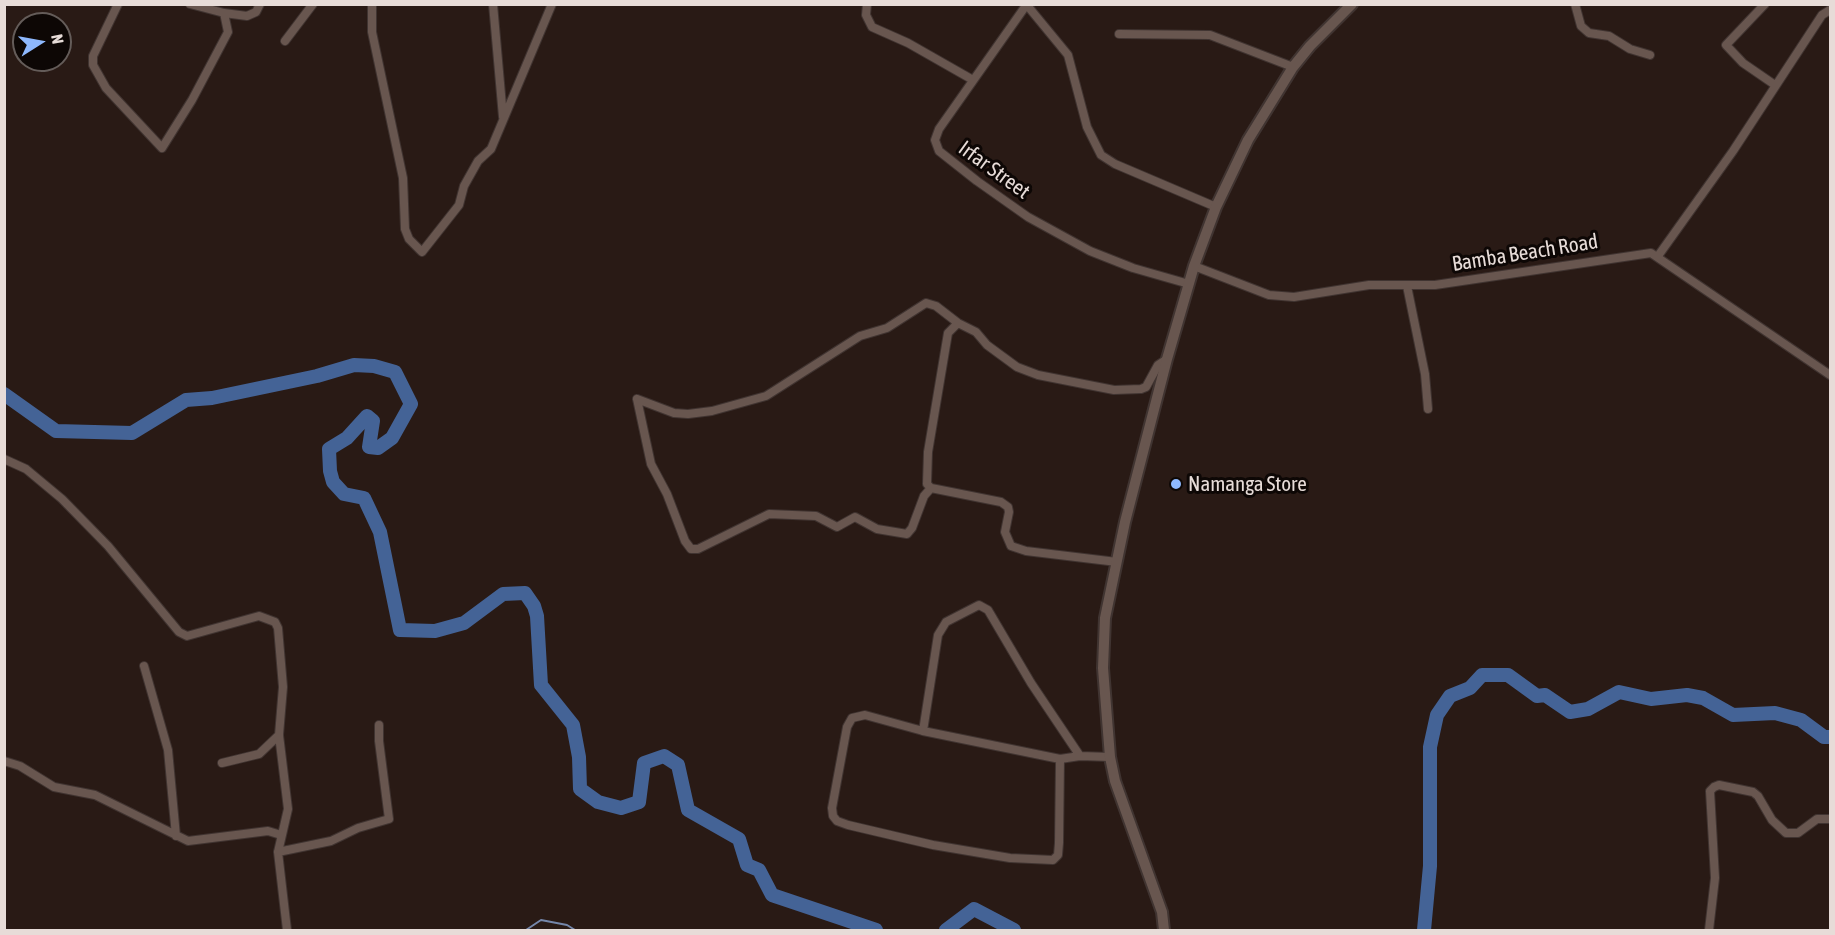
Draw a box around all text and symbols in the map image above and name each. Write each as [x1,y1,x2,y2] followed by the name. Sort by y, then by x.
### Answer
[12,12,72,72] north arrow
[48,33,67,45] text: N
[953,136,1035,204] street label: Irfar Street
[1450,229,1600,277] street label: Bamba Beach Road
[1188,471,1307,497] place label: Namanga Store
[1169,477,1183,491] marker: Namanga Store

